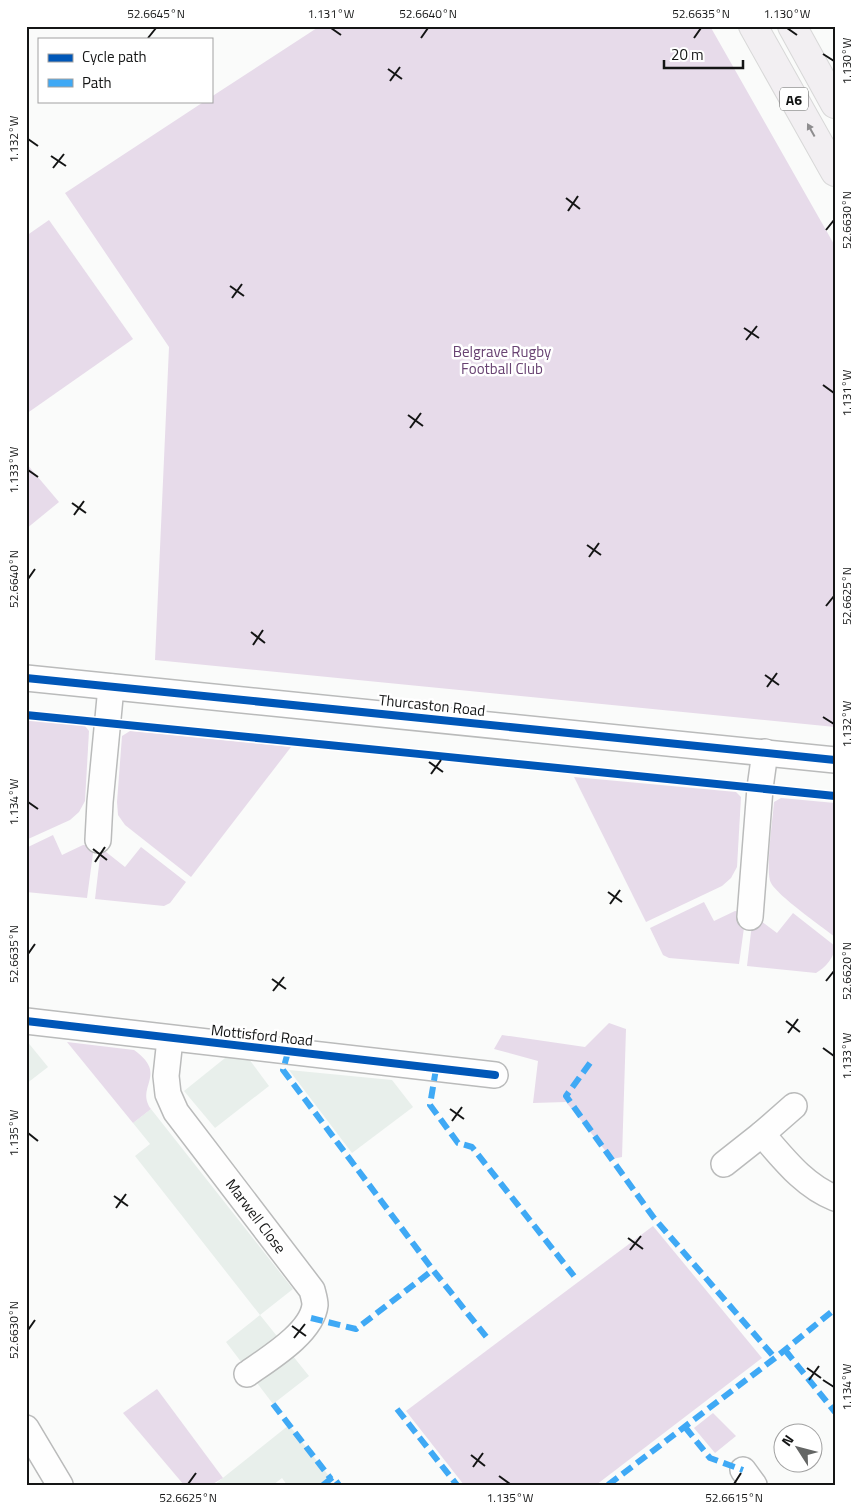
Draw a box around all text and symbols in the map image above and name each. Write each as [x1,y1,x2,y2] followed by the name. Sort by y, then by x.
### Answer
[127,4,185,23] text: 52.6645°N
[308,4,355,23] text: 1.131°W
[399,4,457,23] text: 52.6640°N
[672,4,730,23] text: 52.6635°N
[764,4,811,23] text: 1.130°W
[837,37,856,84] text: 1.130°W
[38,38,212,102] legend
[664,38,742,70] scale bar
[671,43,704,66] text: 20 m
[82,45,147,68] text: Cycle path
[82,71,112,94] text: Path
[780,88,808,110] road number: A6
[4,115,23,162] text: 1.132°W
[807,123,815,137] one-way arrow
[837,191,856,249] text: 52.6630°N
[453,340,551,380] park label: Belgrave Rugby Football Club
[837,369,856,416] text: 1.131°W
[4,446,23,493] text: 1.133°W
[4,550,23,608] text: 52.6640°N
[837,567,856,625] text: 52.6625°N
[378,688,486,722] street label: Thurcaston Road
[837,700,856,747] text: 1.132°W
[4,778,23,825] text: 1.134°W
[4,925,23,983] text: 52.6635°N
[837,942,856,1000] text: 52.6620°N
[210,1018,314,1052] street label: Mottisford Road
[837,1032,856,1079] text: 1.133°W
[4,1109,23,1156] text: 1.135°W
[220,1174,292,1258] street label: Marwell Close
[4,1301,23,1359] text: 52.6630°N
[837,1363,856,1410] text: 1.134°W
[774,1424,824,1474] north arrow
[776,1430,798,1450] text: N
[159,1488,217,1507] text: 52.6625°N
[487,1488,534,1507] text: 1.135°W
[705,1488,763,1507] text: 52.6615°N

